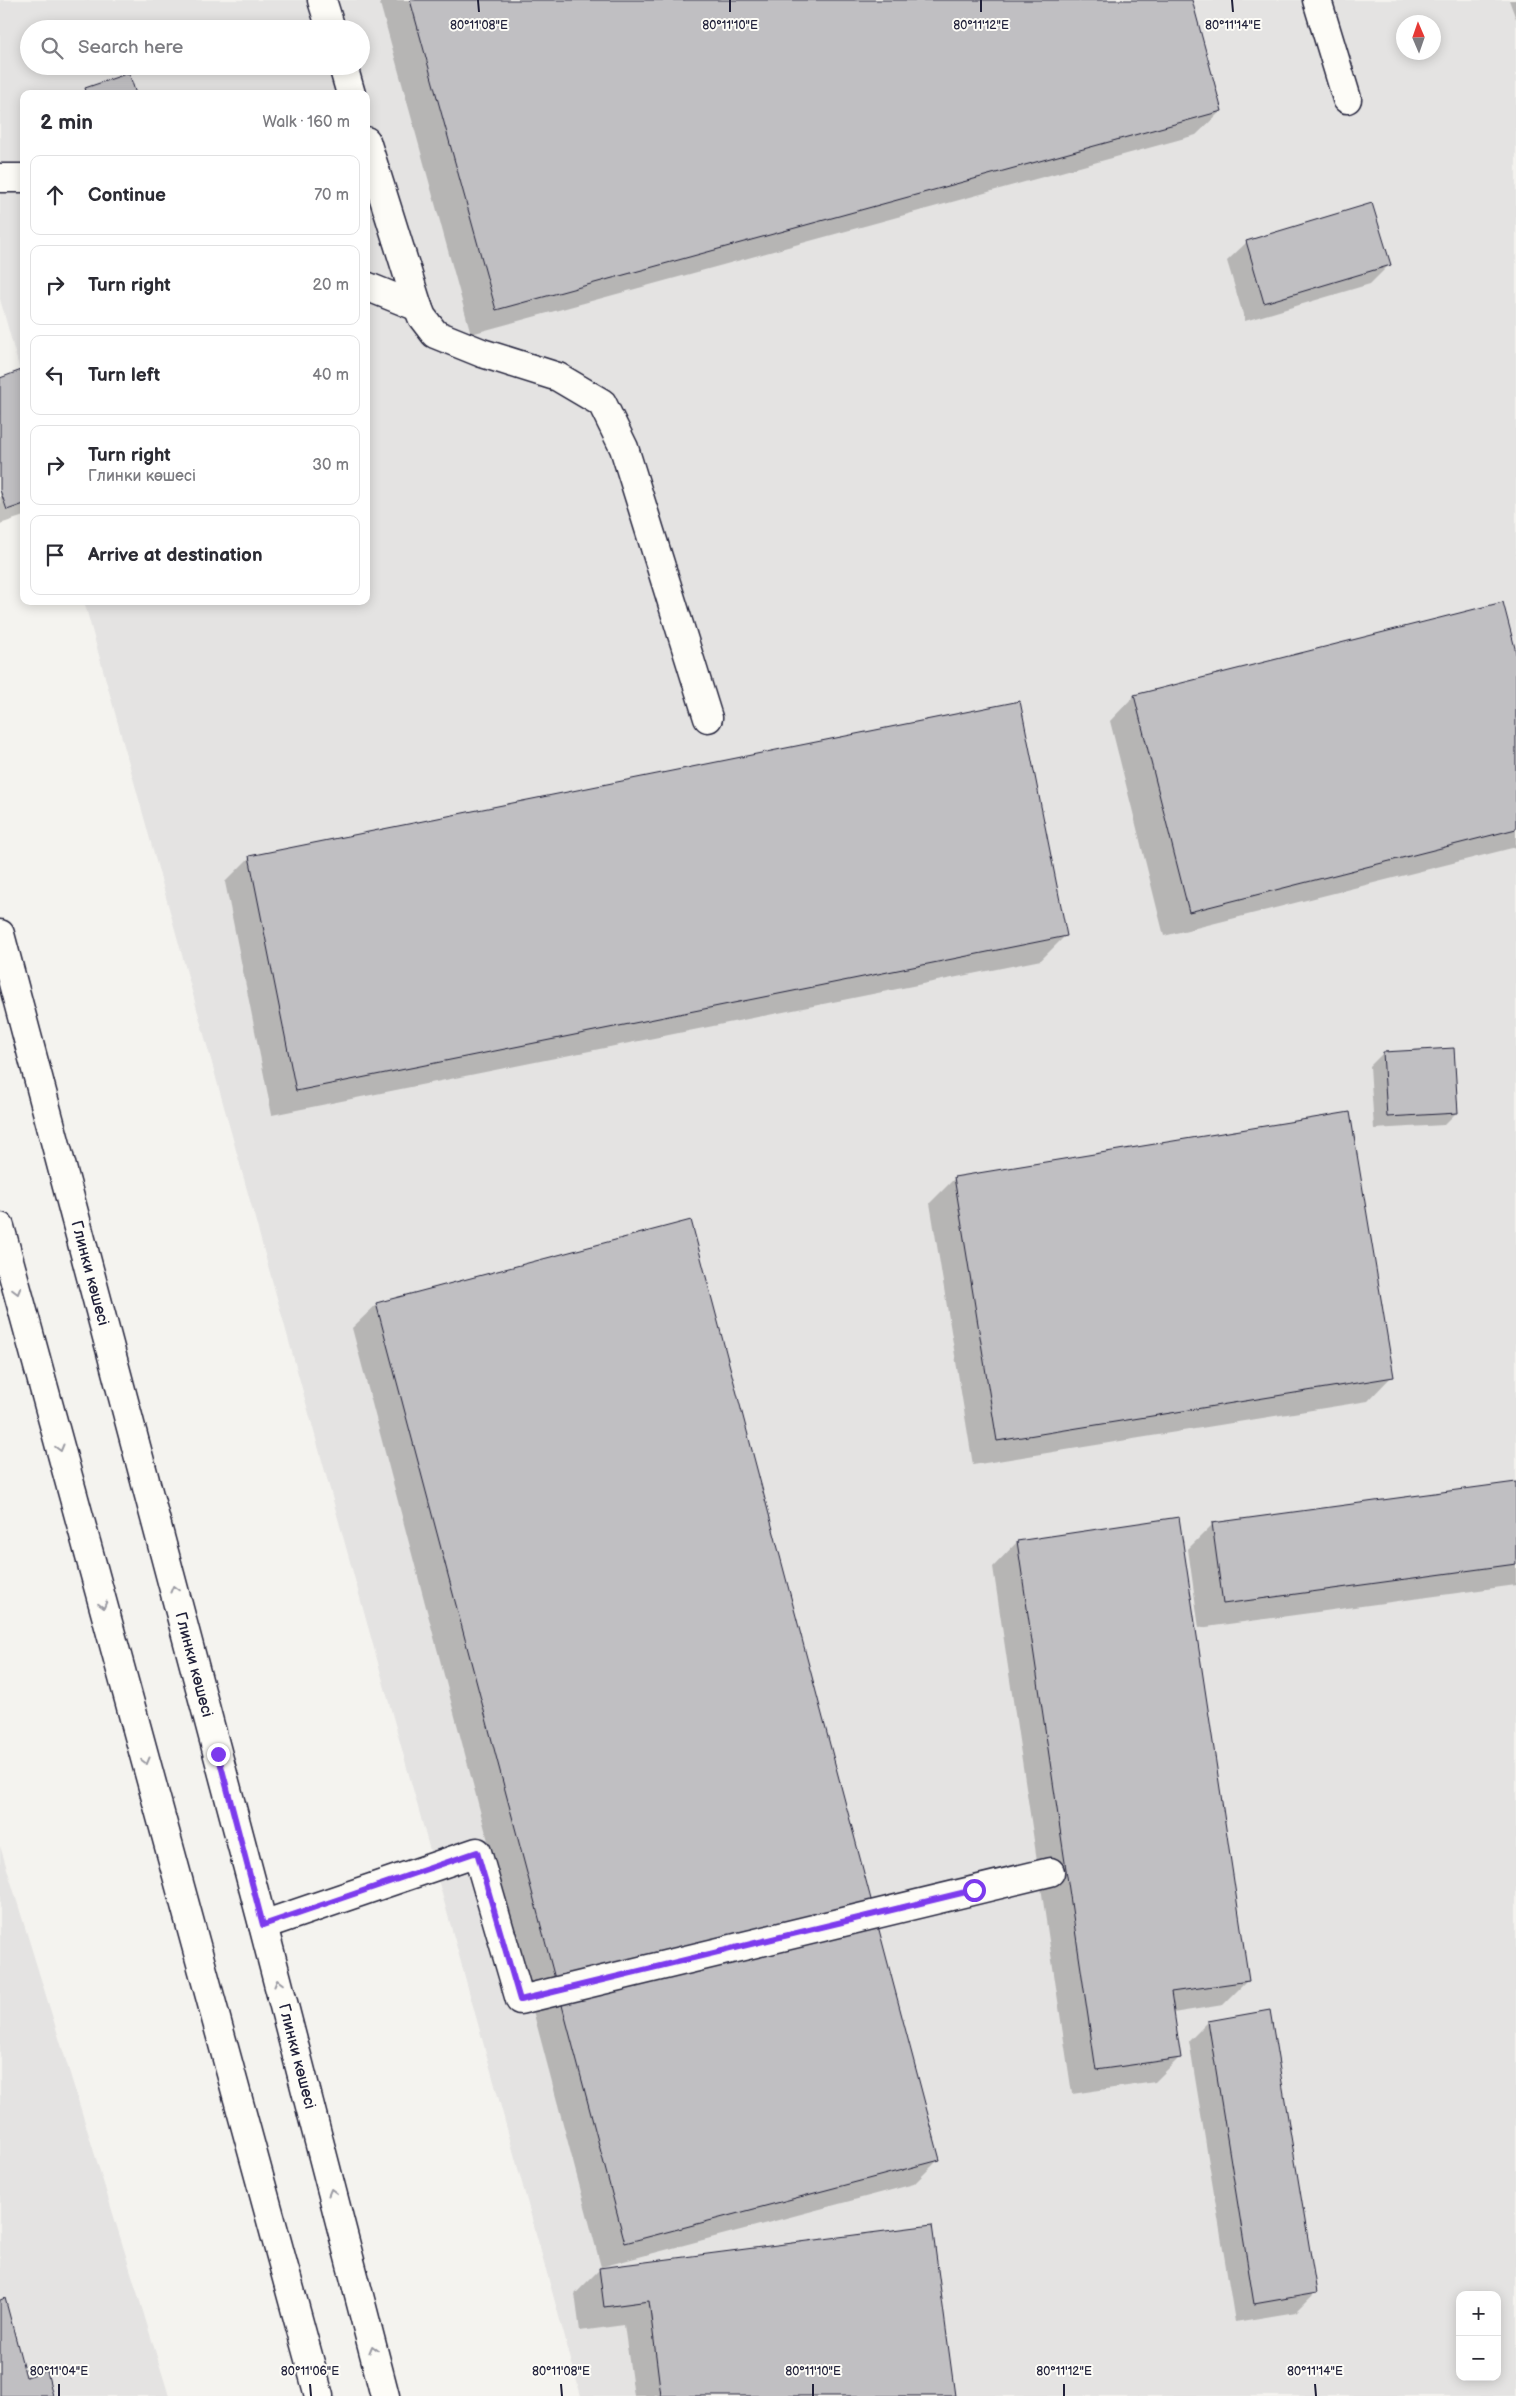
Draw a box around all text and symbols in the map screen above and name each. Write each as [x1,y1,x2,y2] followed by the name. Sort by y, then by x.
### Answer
[1396,15,1441,60] north arrow
[450,18,508,33] text: 80°11'08"E
[702,18,758,33] text: 80°11'10"E
[953,18,1009,33] text: 80°11'12"E
[1205,18,1261,33] text: 80°11'14"E
[20,20,370,75] search box
[38,34,66,62] icon: search
[78,36,183,59] text: Search here
[40,110,93,135] text: 2 min
[262,113,350,132] text: Walk · 160 m
[41,181,69,209] icon: ahead
[88,184,166,207] text: Continue
[314,186,349,205] text: 70 m
[41,271,69,299] icon: right
[88,274,171,297] text: Turn right
[313,276,349,295] text: 20 m
[41,361,69,389] icon: left
[88,364,160,387] text: Turn left
[312,366,349,385] text: 40 m
[88,444,171,467] text: Turn right
[41,451,69,479] icon: right
[312,456,349,475] text: 30 m
[88,467,196,486] text: Глинки көшесі
[41,541,69,569] icon: arrive
[88,544,263,567] text: Arrive at destination
[67,1219,113,1328] street label: Глинки көшесі
[12,1287,22,1295] one-way arrow
[54,1443,65,1452] one-way arrow
[169,1585,180,1594] one-way arrow
[97,1600,108,1609] one-way arrow
[171,1610,217,1719] street label: Глинки көшесі
[207,1743,230,1766] route end
[140,1757,150,1765] one-way arrow
[963,1879,986,1902] route start
[273,1979,284,1988] one-way arrow
[274,2002,320,2111] street label: Глинки көшесі
[327,2187,338,2196] one-way arrow
[1456,2291,1501,2381] map controls
[1456,2291,1501,2336] button: +
[1456,2336,1501,2381] button: −
[368,2344,379,2353] one-way arrow
[30,2364,88,2379] text: 80°11'04"E
[281,2364,339,2379] text: 80°11'06"E
[532,2364,590,2379] text: 80°11'08"E
[785,2364,841,2379] text: 80°11'10"E
[1036,2364,1092,2379] text: 80°11'12"E
[1287,2364,1343,2379] text: 80°11'14"E

